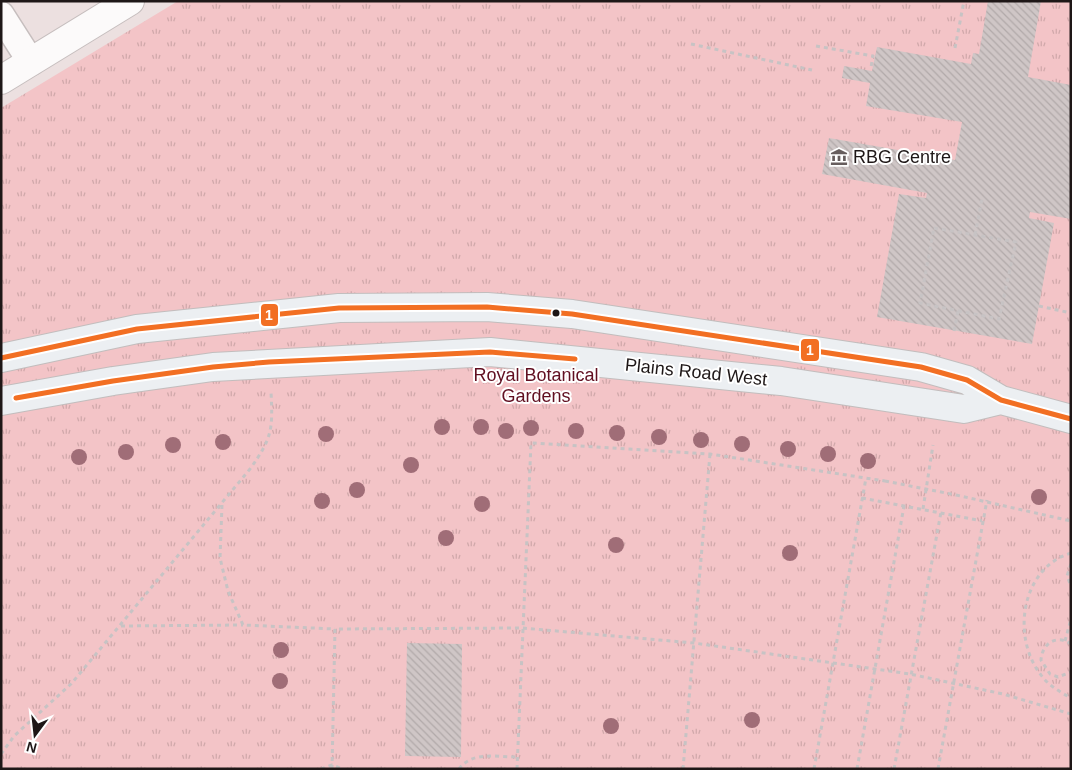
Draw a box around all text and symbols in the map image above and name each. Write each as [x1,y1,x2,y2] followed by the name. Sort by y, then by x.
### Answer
[829,147,849,167] museum icon: RBG Centre
[853,147,951,167] place label: RBG Centre
[260,303,279,327] line badge: 1
[265,307,273,323] text: 1
[551,308,561,318] unlabelled marker
[800,338,820,362] line badge: 1
[806,342,814,358] text: 1
[624,355,768,389] street label: Plains Road West
[473,365,599,406] park label: Royal Botanical Gardens
[10,710,60,760] north arrow
[25,739,39,757] text: N

